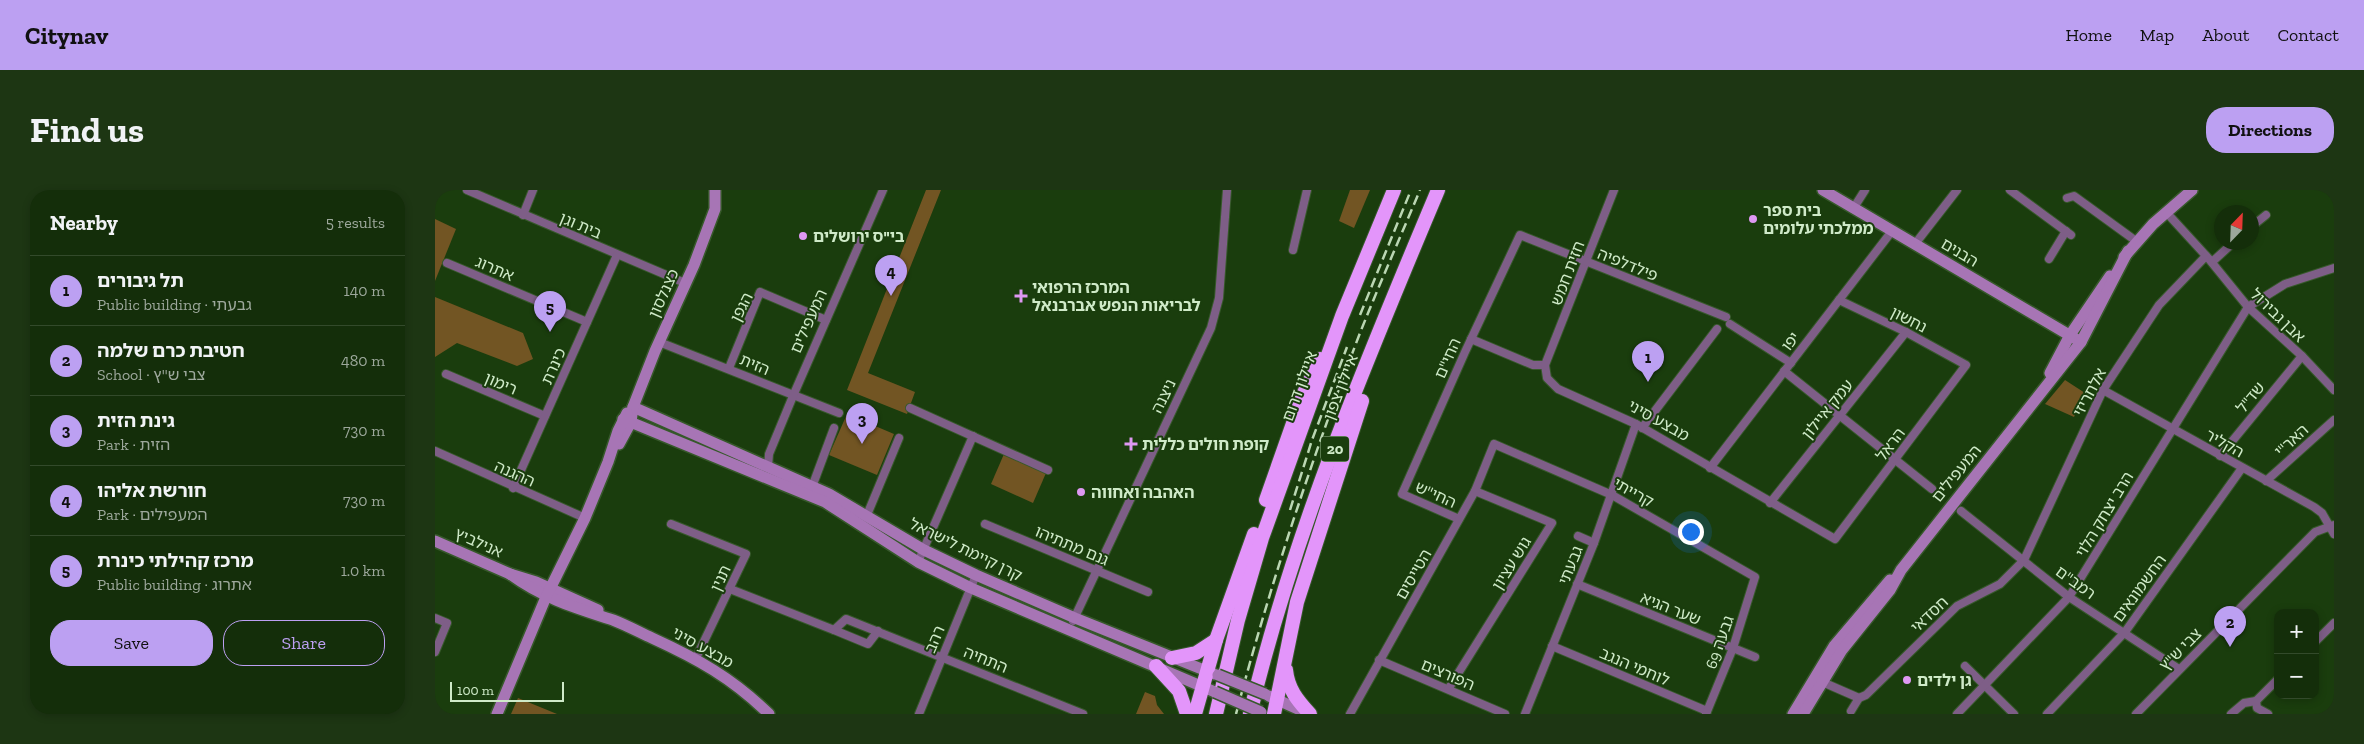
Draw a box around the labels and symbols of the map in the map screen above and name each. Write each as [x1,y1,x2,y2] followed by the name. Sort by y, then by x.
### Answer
[1763,201,1873,238] place label: בית ספר ממלכתי עלומים
[2214,205,2259,250] north arrow
[557,208,605,243] street label: בית וגן
[1747,213,1759,225] marker: בית ספר ממלכתי עלומים
[813,227,905,246] place label: בי"ס ירושלים
[797,230,809,242] marker: בי"ס ירושלים
[1938,234,1982,271] street label: הבנים
[1546,238,1588,308] street label: חזית חמש
[1595,244,1661,285] street label: פילדלפיה
[473,252,517,285] street label: אתרוג
[875,255,907,296] pin: 4
[644,266,683,321] street label: כצנלסון
[1032,278,1201,315] place label: המרכז הרפואי לבריאות הנפש אברבנאל
[2246,284,2309,346] street label: אבן גבירול
[786,286,831,356] street label: המעפילים
[726,289,757,325] street label: הגפן
[1014,289,1028,303] marker: המרכז הרפואי לבריאות הנפש אברבנאל
[534,291,566,332] pin: 5
[1887,302,1930,337] street label: נחשון
[1777,328,1804,355] street label: יפו
[1430,335,1465,381] street label: החי"ם
[1632,341,1664,382] pin: 1
[537,345,570,387] street label: כינרת
[1278,348,1321,424] street label: איילון דרום
[737,350,773,379] street label: הזית
[1319,351,1362,423] street label: איילון צפון
[2069,365,2110,420] street label: אלחריזי
[482,368,520,399] street label: רימון
[1147,376,1180,416] street label: ניצנה
[1798,376,1857,443] street label: עמק איילון
[2232,378,2269,417] street label: שד"ל
[1625,396,1693,445] street label: מבצע סיני
[846,403,878,444] pin: 3
[2270,420,2312,461] street label: האר"י
[1872,424,1909,465] street label: הראל
[2202,425,2247,462] street label: הקליר
[1142,435,1270,454] place label: קופת חולים כללית
[1321,436,1349,462] road number: 20
[1124,437,1138,451] marker: קופת חולים כללית
[1928,441,1985,506] street label: המעפילים
[492,456,538,491] street label: ההגנה
[2071,468,2137,560] street label: הרב יצחק הלוי
[1610,474,1657,511] street label: קרייתי
[1412,477,1459,512] street label: החי"ש
[1091,483,1194,502] place label: האהבה ואחווה
[1075,486,1087,498] marker: האהבה ואחווה
[906,514,1025,585] street label: קרן קיימת לישראל
[1678,519,1704,545] your location
[1032,521,1111,569] street label: גנם מתתיהו
[452,523,506,561] street label: אנילביץ
[1488,533,1535,593] street label: גוש עציון
[1554,543,1587,587] street label: גבעתי
[1391,546,1435,603] street label: הטייסים
[2109,551,2170,626] street label: החשמונאים
[706,562,735,594] street label: תנין
[2052,562,2099,603] street label: רמב"ם
[1638,588,1704,629] street label: שער הגיא
[1907,592,1952,636] street label: חסדאי
[2214,606,2246,647] pin: 2
[1701,613,1738,671] street label: גבעה 69
[669,623,737,672] street label: מבצע סיני
[920,623,949,656] street label: רהב
[2155,624,2206,674] street label: צבי ש"ץ
[961,642,1011,677] street label: התחיה
[1597,643,1673,690] street label: לוחמי הנגב
[1418,655,1477,694] street label: הפורצים
[1917,671,1972,690] place label: גן ילדים
[1901,674,1913,686] marker: גן ילדים
[450,679,564,702] scale bar

